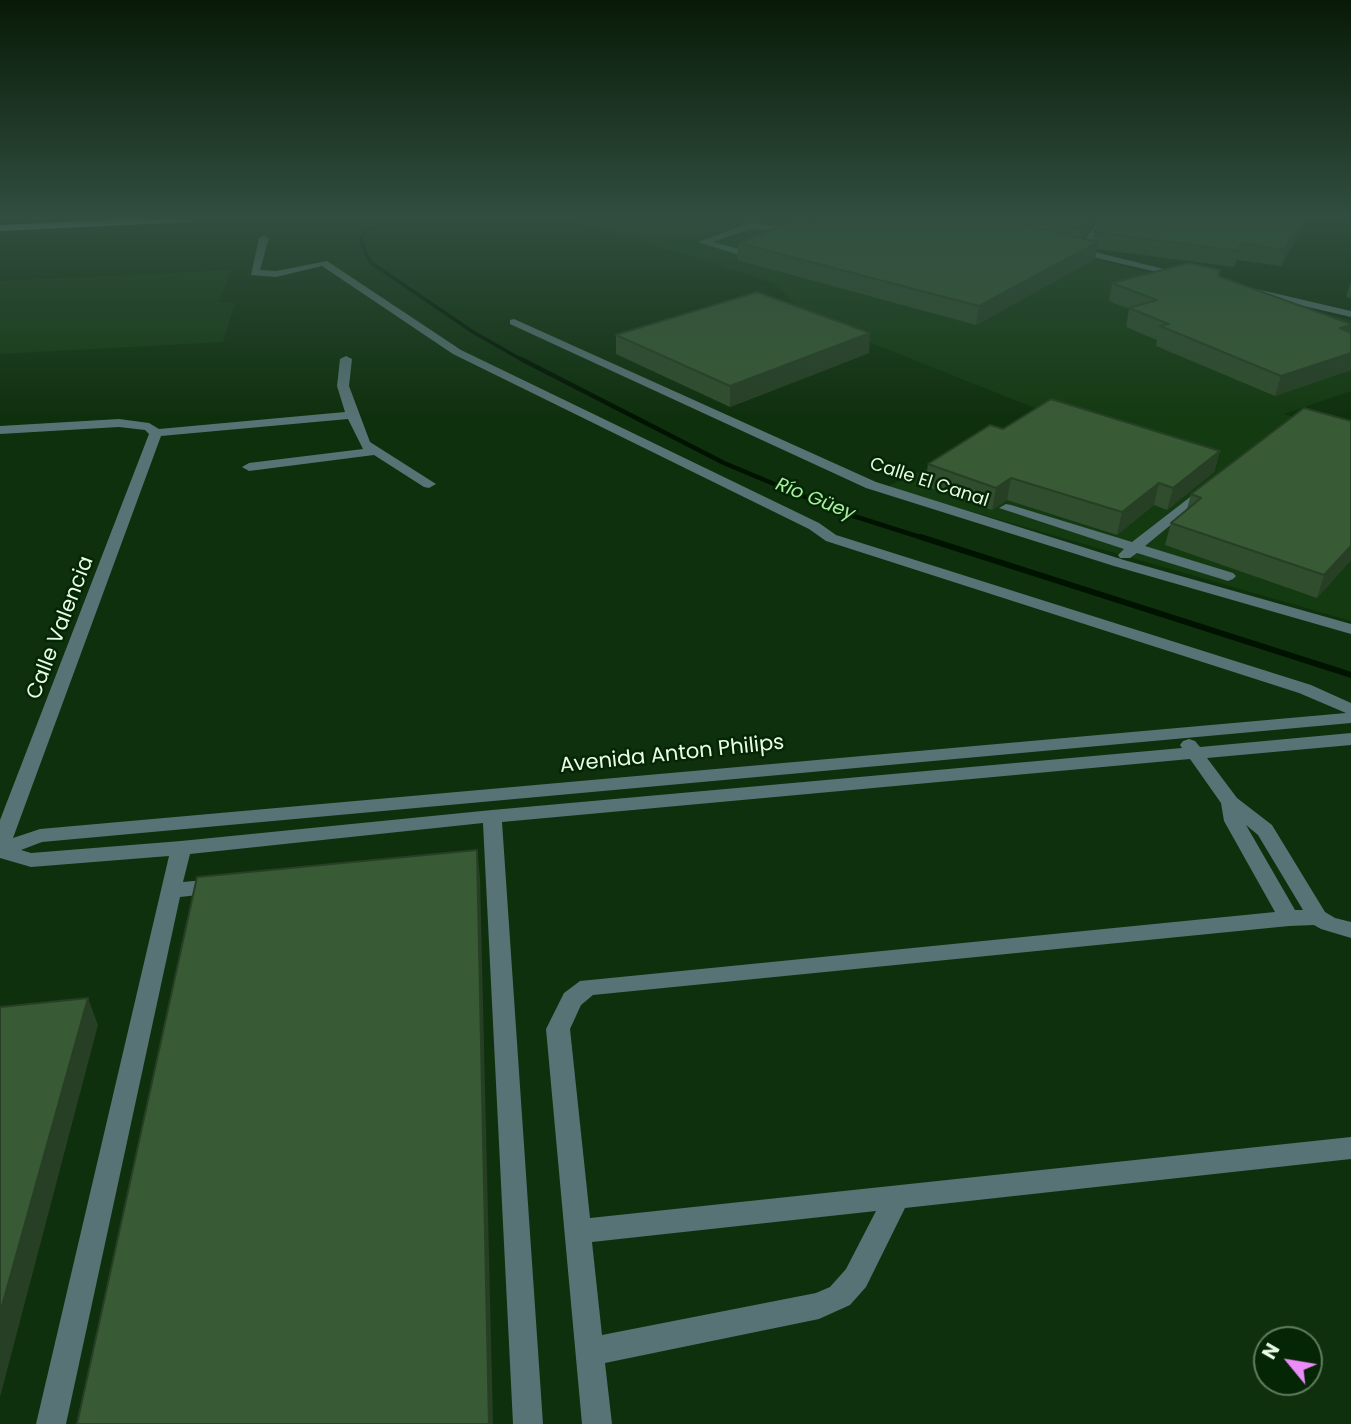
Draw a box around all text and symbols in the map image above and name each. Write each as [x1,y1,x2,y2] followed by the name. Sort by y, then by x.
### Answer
[867,454,991,512] street label: Calle El Canal
[772,474,858,526] water label: Río Güey
[22,553,100,703] street label: Calle Valencia
[559,731,785,779] street label: Avenida Anton Philips
[1253,1326,1323,1396] north arrow
[1256,1338,1286,1364] text: N

